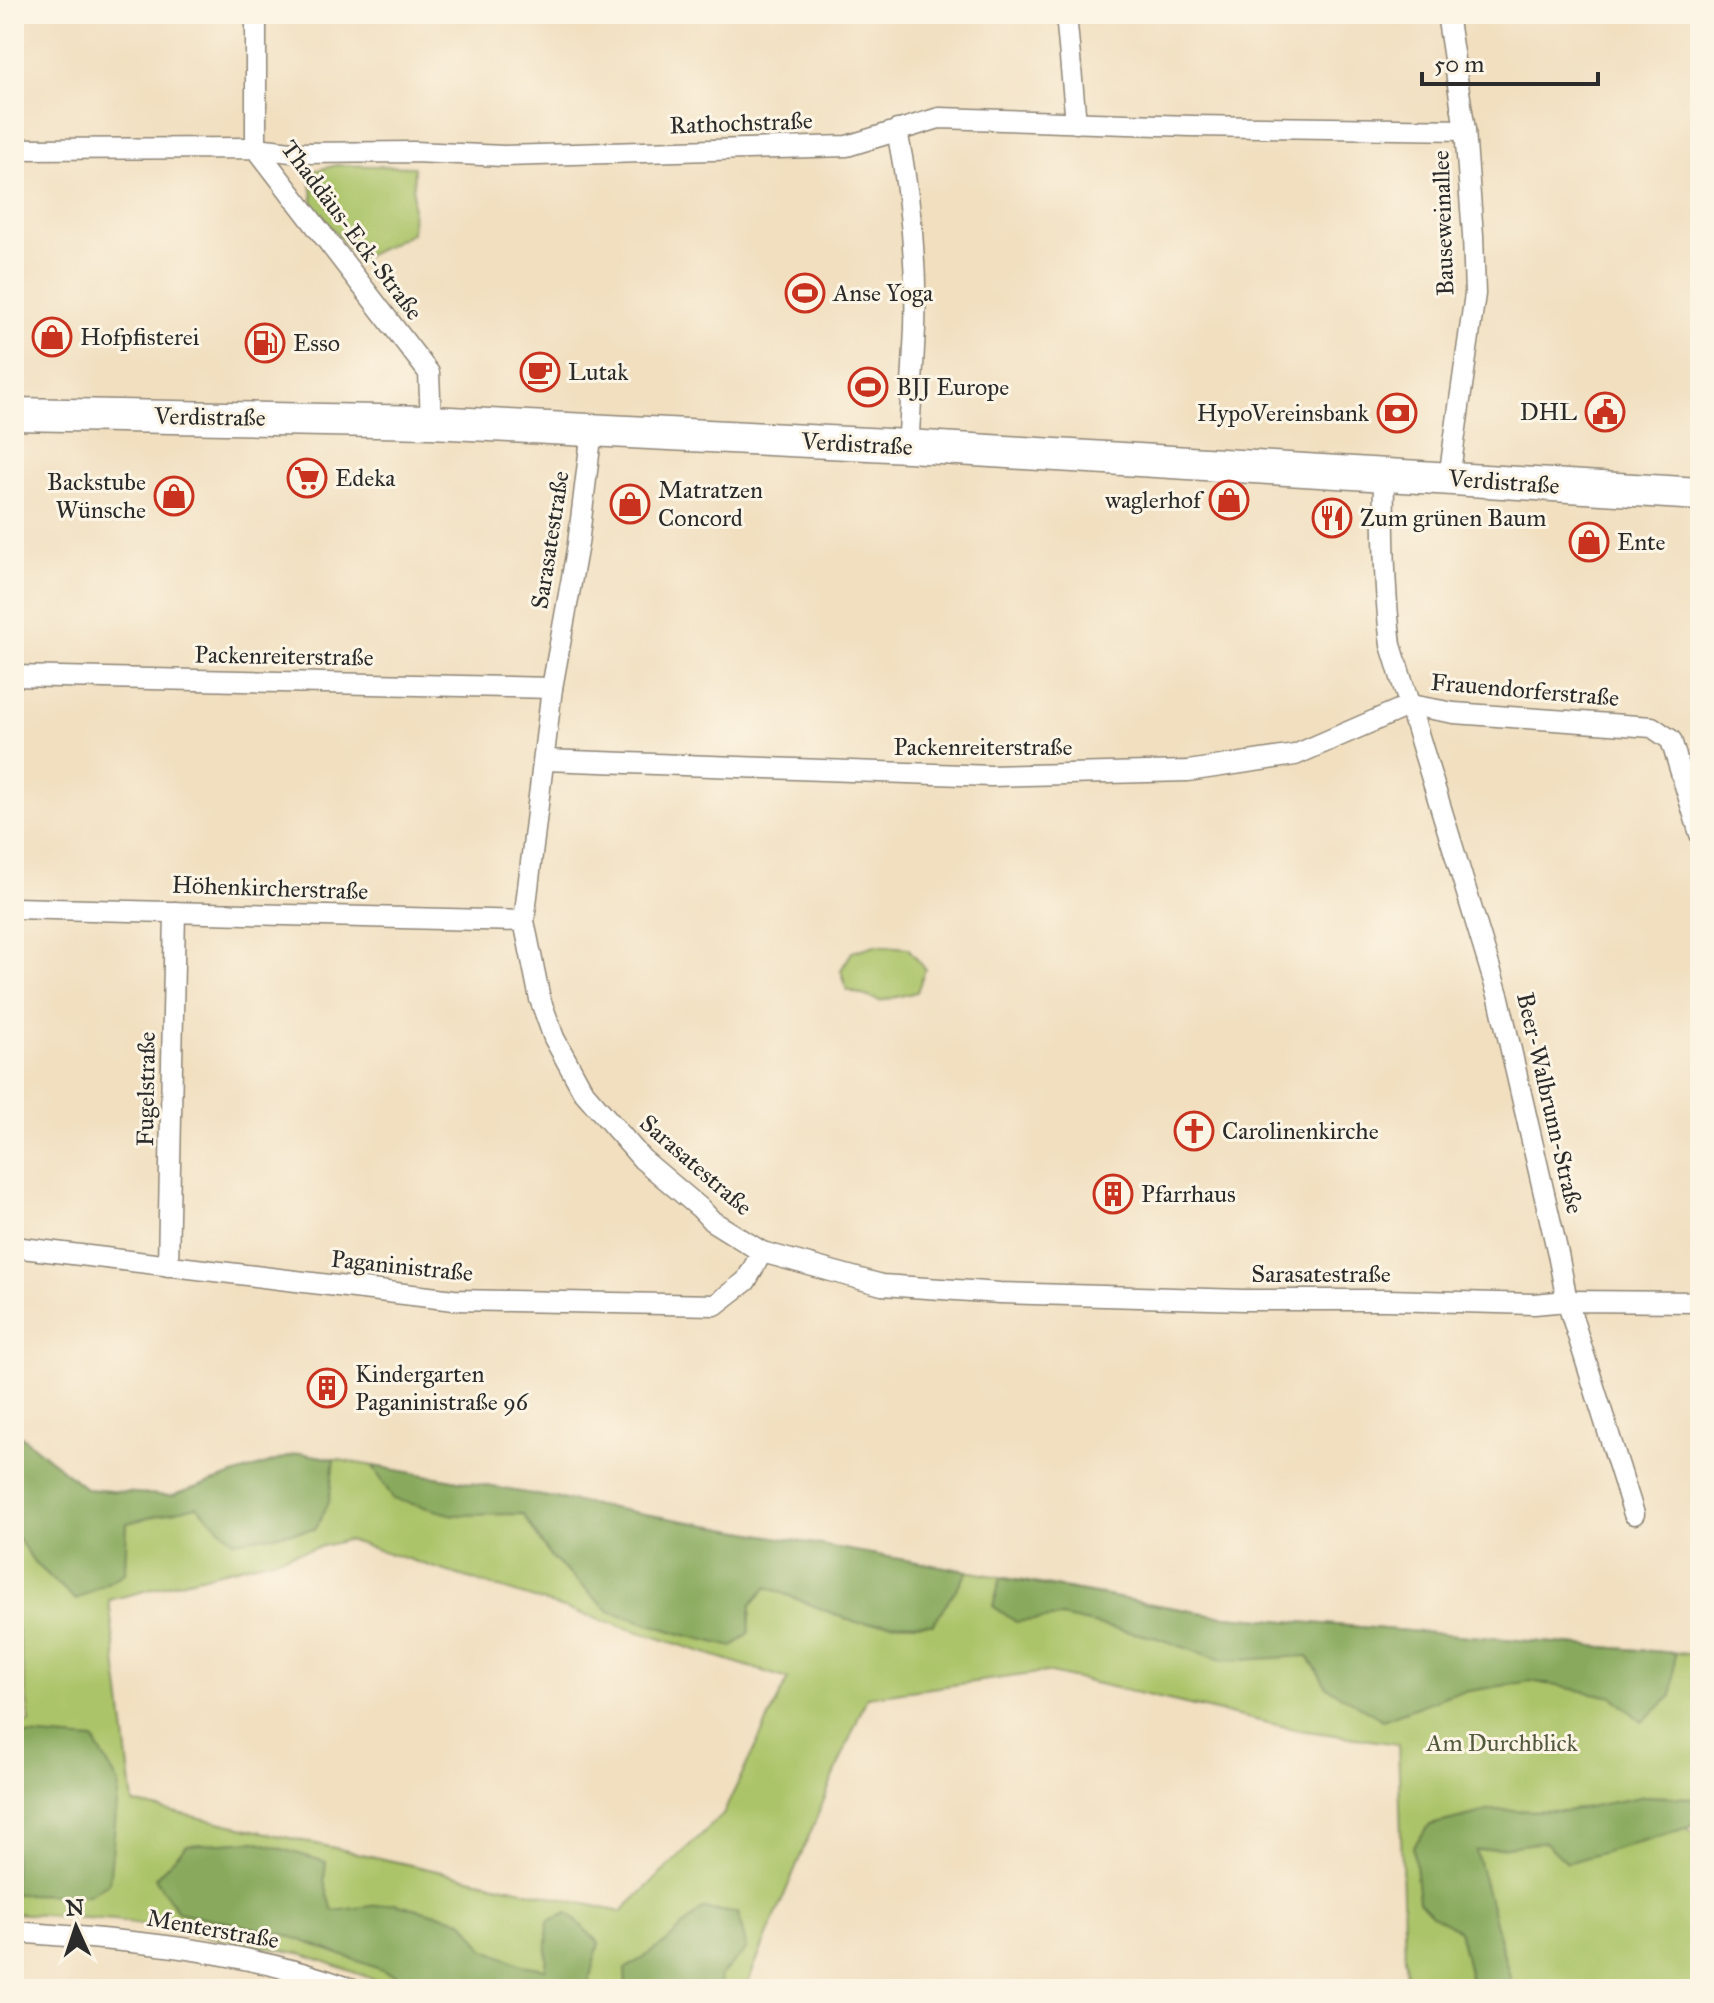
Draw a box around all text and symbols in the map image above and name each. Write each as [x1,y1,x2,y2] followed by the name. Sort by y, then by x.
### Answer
[1422,36,1598,86] scale bar
[1434,49,1484,79] text: 50 m
[669,106,813,140] street label: Rathochstraße
[275,134,429,326] street label: Thaddäus-Eck-Straße
[1425,150,1461,296] street label: Bauseweinallee
[784,272,826,314] sports icon: Anse Yoga
[832,278,934,308] place label: Anse Yoga
[31,316,73,358] shop icon: Hofpfisterei
[80,322,200,352] place label: Hofpfisterei
[244,322,286,364] fuel station icon: Esso
[293,328,340,358] place label: Esso
[519,351,561,393] cafe icon: Lutak
[568,357,629,387] place label: Lutak
[847,366,889,408] sports icon: BJJ Europe
[896,372,1009,402] place label: BJJ Europe
[1584,391,1626,433] public building icon: DHL
[1376,392,1418,434] bank icon: HypoVereinsbank
[1520,397,1577,427] place label: DHL
[1197,398,1370,428] place label: HypoVereinsbank
[153,401,266,433] street label: Verdistraße
[800,426,913,462] street label: Verdistraße
[286,457,328,499] supermarket icon: Edeka
[335,463,396,493] place label: Edeka
[1446,463,1561,501] street label: Verdistraße
[47,467,146,525] place label: Backstube Wünsche
[524,469,576,611] street label: Sarasatestraße
[153,475,195,517] shop icon: Backstube Wünsche
[658,475,763,533] place label: Matratzen Concord
[1208,479,1250,521] shop icon: waglerhof
[609,483,651,525] shop icon: Matratzen Concord
[1105,485,1205,515] place label: waglerhof
[1311,497,1353,539] restaurant icon: Zum grünen Baum
[1360,503,1546,533] place label: Zum grünen Baum
[1568,521,1610,563] shop icon: Ente
[1617,527,1666,557] place label: Ente
[194,639,374,673] street label: Packenreiterstraße
[1430,667,1620,713] street label: Frauendorferstraße
[893,732,1073,762] street label: Packenreiterstraße
[171,870,369,906] street label: Höhenkircherstraße
[1510,989,1590,1217] street label: Beer-Walbrunn-Straße
[130,1031,162,1147] street label: Fugelstraße
[634,1108,758,1222] street label: Sarasatestraße
[1173,1110,1215,1152] church icon: Carolinenkirche
[1222,1116,1379,1146] place label: Carolinenkirche
[1092,1173,1134,1215] building icon: Pfarrhaus
[1141,1179,1236,1209] place label: Pfarrhaus
[329,1244,475,1288] street label: Paganinistraße
[1251,1259,1391,1289] street label: Sarasatestraße
[355,1359,529,1417] place label: Kindergarten Paganinistraße 96
[306,1367,348,1409] building icon: Kindergarten Paganinistraße 96
[1425,1728,1579,1758] park label: Am Durchblick
[36,1887,116,1967] north arrow
[65,1894,85,1921] text: N
[145,1903,281,1955] street label: Menterstraße

